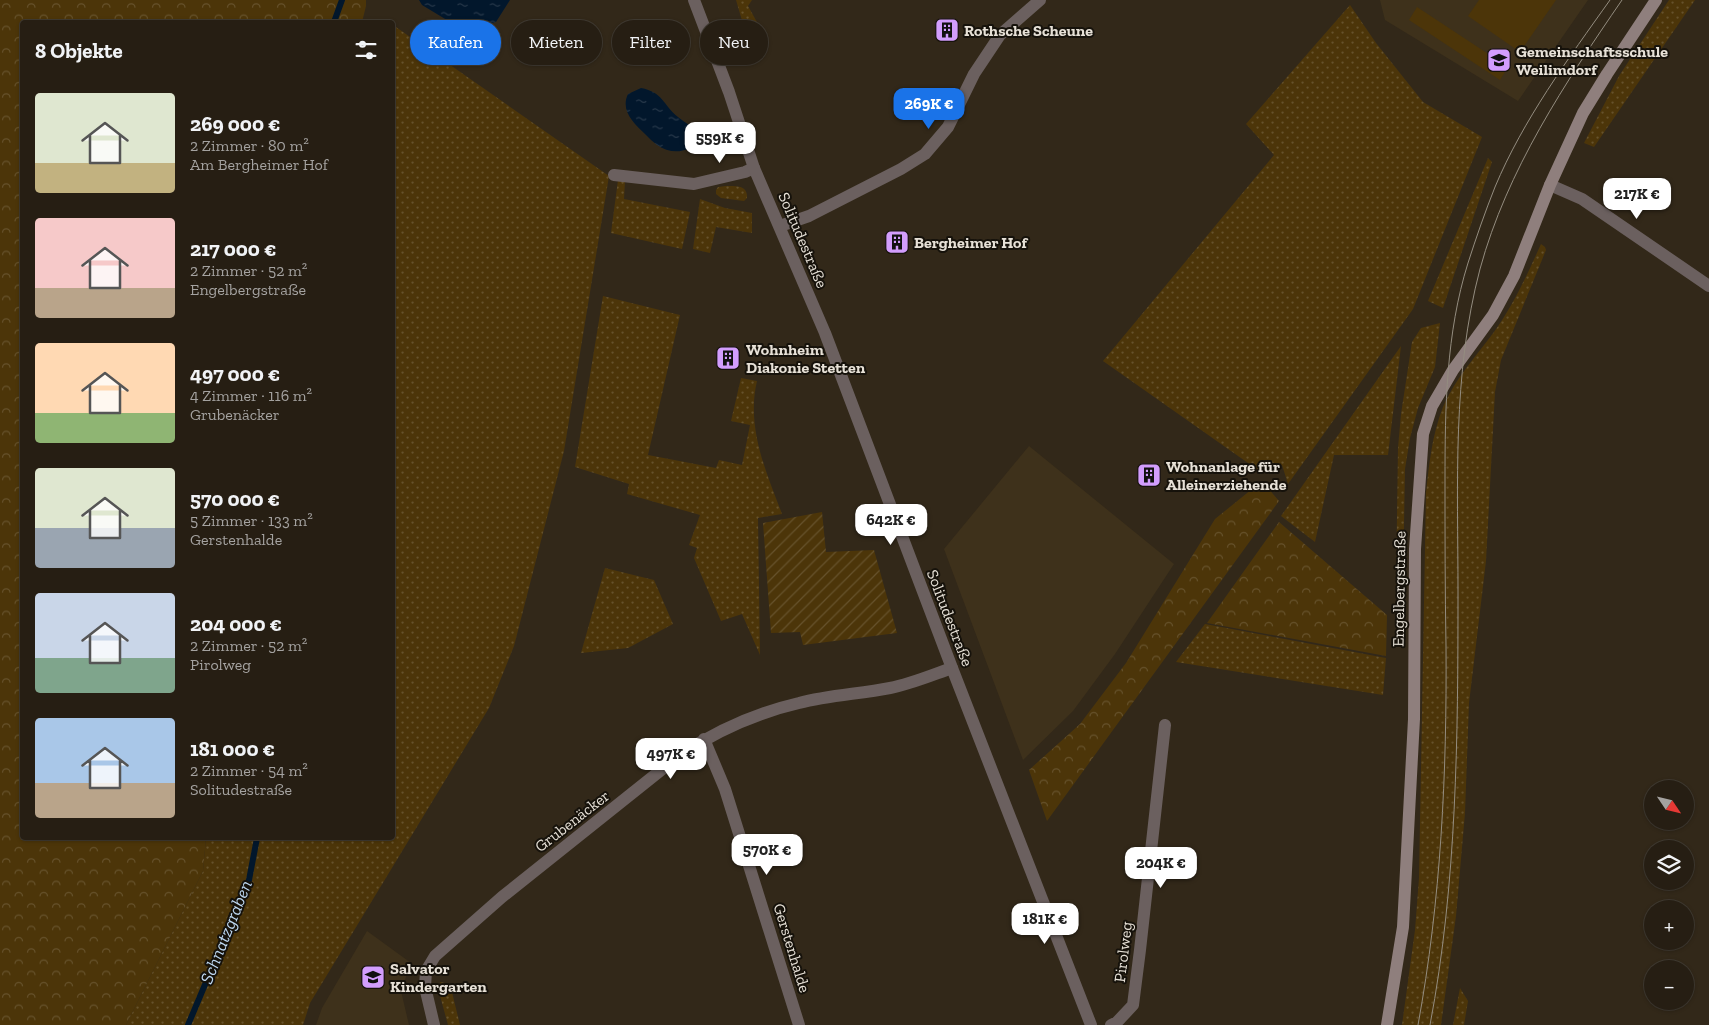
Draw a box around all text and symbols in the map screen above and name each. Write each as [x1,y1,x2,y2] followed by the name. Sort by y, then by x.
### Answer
[934,17,960,43] building icon: Rothsche Scheune
[410,20,501,65] chip: Kaufen
[511,20,602,65] chip: Mieten
[612,20,690,65] chip: Filter
[700,20,768,65] chip: Neu
[964,21,1093,40] place label: Rothsche Scheune
[352,36,380,64] icon: filters
[35,38,123,63] text: 8 Objekte
[1516,42,1668,79] place label: Gemeinschaftsschule Weilimdorf
[1486,47,1512,73] school or university icon: Gemeinschaftsschule Weilimdorf
[888,88,970,130] pin: 269K €
[905,94,953,113] text: 269K €
[190,111,280,136] text: 269 000 €
[75,113,135,173] icon: home
[679,121,761,164] pin: 559K €
[696,128,744,147] text: 559K €
[190,136,309,155] text: 2 Zimmer · 80 m²
[190,155,328,174] text: Am Bergheimer Hof
[1596,178,1678,220] pin: 217K €
[1614,184,1660,203] text: 217K €
[774,189,832,291] street label: Solitudestraße
[884,229,910,255] building icon: Bergheimer Hof
[914,233,1028,252] place label: Bergheimer Hof
[190,236,276,261] text: 217 000 €
[75,238,135,298] icon: home
[190,261,307,280] text: 2 Zimmer · 52 m²
[190,280,306,299] text: Engelbergstraße
[746,340,866,377] place label: Wohnheim Diakonie Stetten
[715,345,741,371] building icon: Wohnheim Diakonie Stetten
[190,361,280,386] text: 497 000 €
[75,363,135,423] icon: home
[190,386,312,405] text: 4 Zimmer · 116 m²
[190,405,279,424] text: Grubenäcker
[1166,457,1287,494] place label: Wohnanlage für Alleinerziehende
[1136,462,1162,488] building icon: Wohnanlage für Alleinerziehende
[190,486,280,511] text: 570 000 €
[75,488,135,548] icon: home
[850,504,932,546] pin: 642K €
[866,510,916,529] text: 642K €
[190,511,313,530] text: 5 Zimmer · 133 m²
[190,530,282,549] text: Gerstenhalde
[1388,531,1410,647] street label: Engelbergstraße
[923,567,977,669] street label: Solitudestraße
[190,611,282,636] text: 204 000 €
[75,613,135,673] icon: home
[190,636,307,655] text: 2 Zimmer · 52 m²
[190,655,251,674] text: Pirolweg
[190,736,275,761] text: 181 000 €
[75,738,135,798] icon: home
[630,738,712,780] pin: 497K €
[647,744,695,763] text: 497K €
[190,761,308,780] text: 2 Zimmer · 54 m²
[190,780,292,799] text: Solitudestraße
[1644,780,1694,830] north arrow
[1644,780,1694,1010] map controls
[531,786,613,856] street label: Grubenäcker
[726,834,808,876] pin: 570K €
[743,840,791,859] text: 570K €
[1644,840,1694,890] button: layers
[1120,846,1202,889] pin: 204K €
[1136,853,1186,872] text: 204K €
[195,877,257,987] water label: Schnatzgraben
[1644,900,1694,950] button: +
[769,901,815,995] street label: Gerstenhalde
[1004,902,1086,945] pin: 181K €
[1023,909,1067,928] text: 181K €
[1110,920,1136,983] street label: Pirolweg
[390,959,487,996] place label: Salvator Kindergarten
[1644,960,1694,1010] button: −
[360,964,386,990] school or university icon: Salvator Kindergarten

